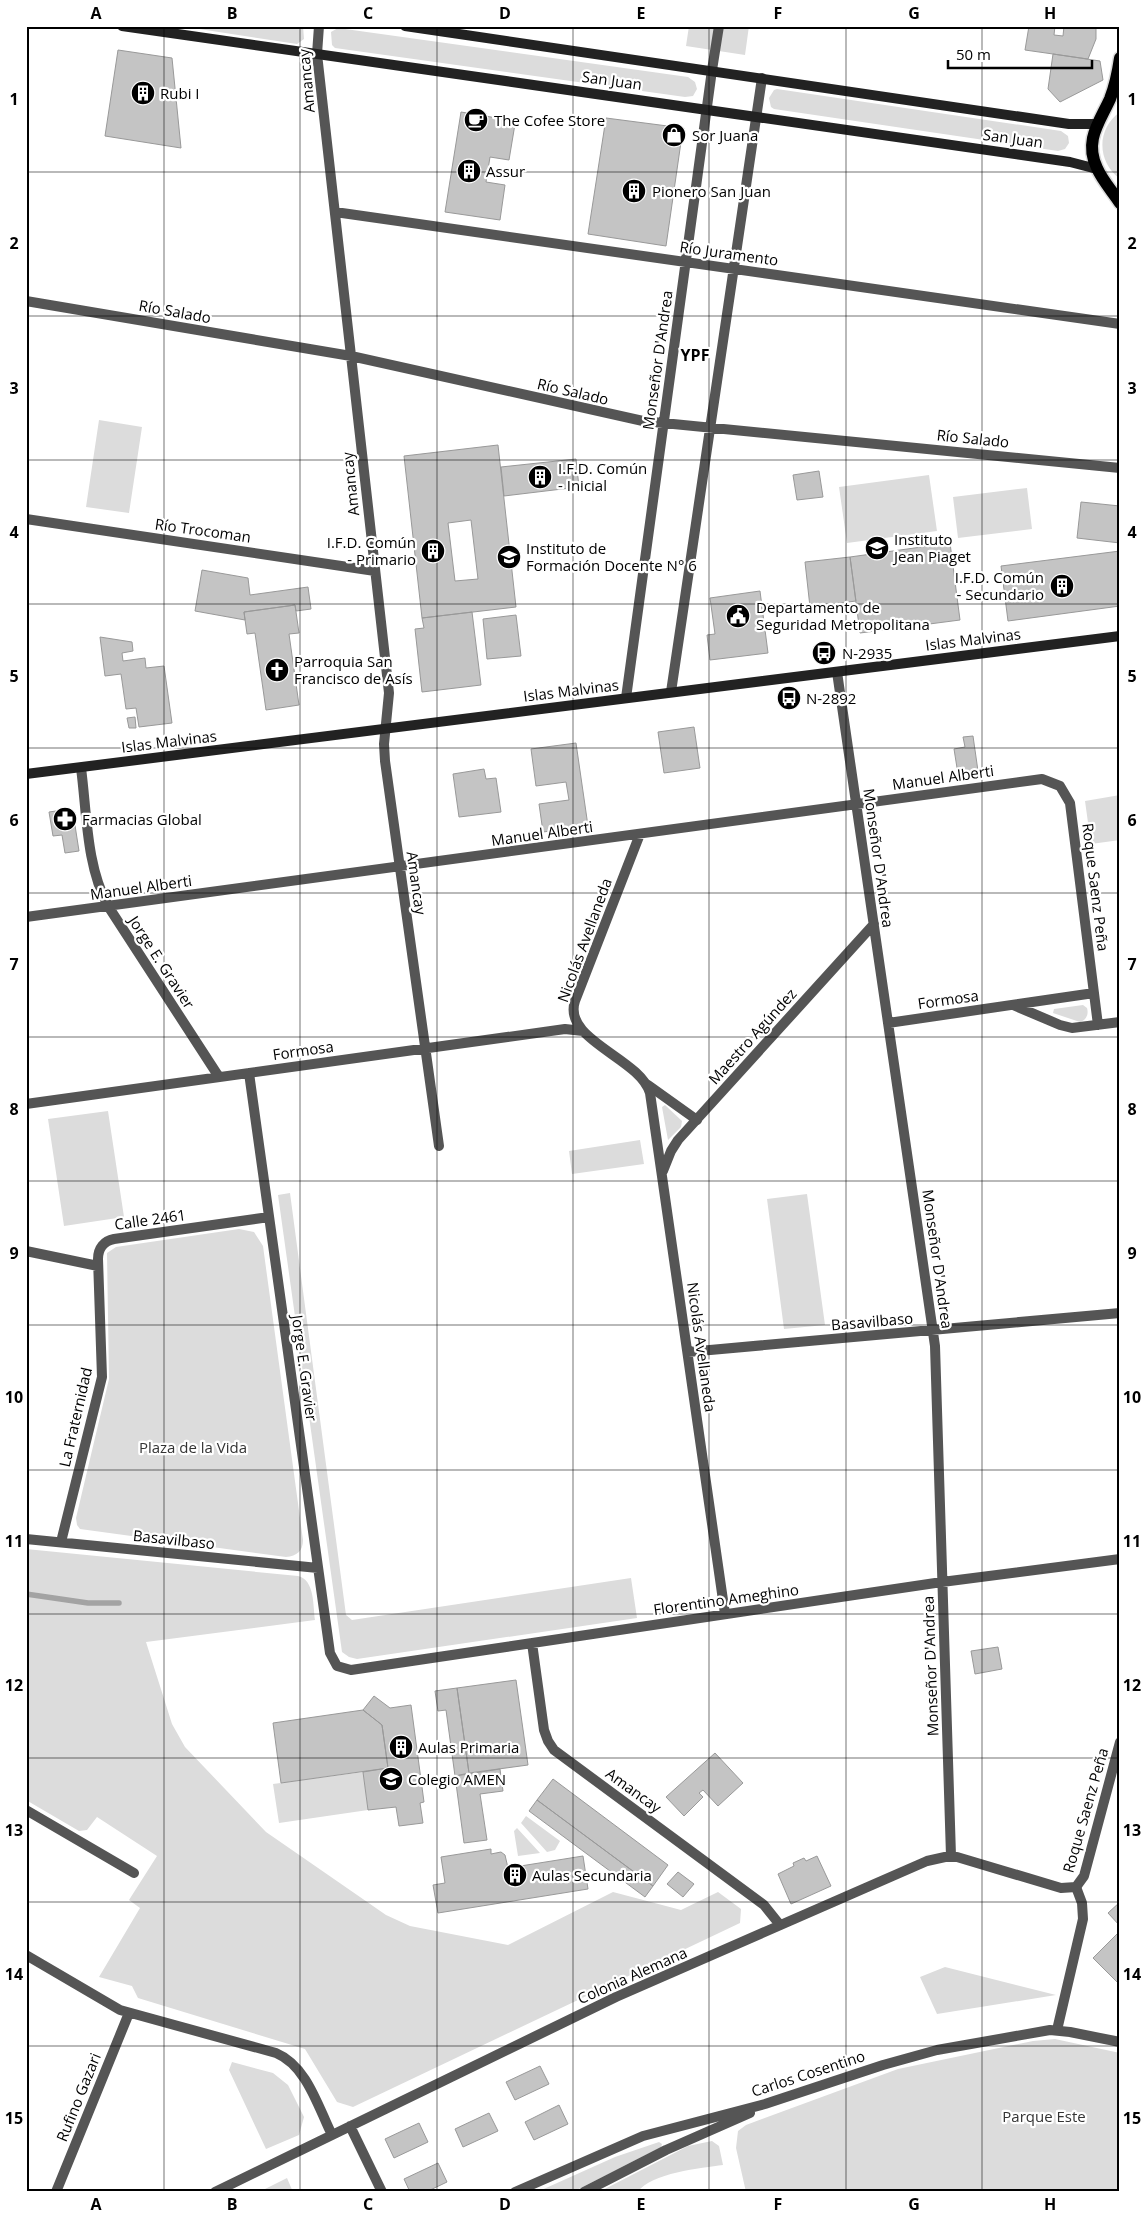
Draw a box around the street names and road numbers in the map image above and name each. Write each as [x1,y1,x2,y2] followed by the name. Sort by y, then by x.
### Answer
[293,48,319,114] street label: Amancay
[581,66,643,94] street label: San Juan
[982,124,1044,152] street label: San Juan
[678,236,780,270] street label: Río Juramento
[637,289,677,431] street label: Monseñor D'Andrea
[137,295,213,327] street label: Río Salado
[535,373,611,409] street label: Río Salado
[936,424,1010,452] street label: Río Salado
[337,451,363,517] street label: Amancay
[154,513,252,547] street label: Río Trocoman
[924,623,1022,655] street label: Islas Malvinas
[522,674,620,706] street label: Islas Malvinas
[120,725,218,757] street label: Islas Malvinas
[891,760,995,794] street label: Manuel Alberti
[859,787,899,929] street label: Monseñor D'Andrea
[490,816,594,850] street label: Manuel Alberti
[1078,822,1114,952] street label: Roque Saenz Peña
[403,850,431,917] street label: Amancay
[89,870,193,904] street label: Manuel Alberti
[552,875,616,1005] street label: Nicolás Avellaneda
[123,910,200,1012] street label: Jorge E. Gravier
[704,984,800,1088] street label: Maestro Agúndez
[916,985,980,1013] street label: Formosa
[271,1036,335,1064] street label: Formosa
[918,1188,958,1330] street label: Monseñor D'Andrea
[113,1204,187,1234] street label: Calle 2461
[683,1281,721,1413] street label: Nicolás Avellaneda
[830,1307,914,1335] street label: Basavilbaso
[287,1312,322,1422] street label: Jorge E. Gravier
[54,1365,96,1469] street label: La Fraternidad
[132,1525,216,1553] street label: Basavilbaso
[652,1579,800,1619] street label: Florentino Ameghino
[918,1595,942,1737] street label: Monseñor D'Andrea
[1058,1745,1112,1875] street label: Roque Saenz Peña
[602,1763,666,1817] street label: Amancay
[574,1942,690,2008] street label: Colonia Alemana
[749,2045,867,2101] street label: Carlos Cosentino
[51,2050,105,2144] street label: Rufino Gazari

